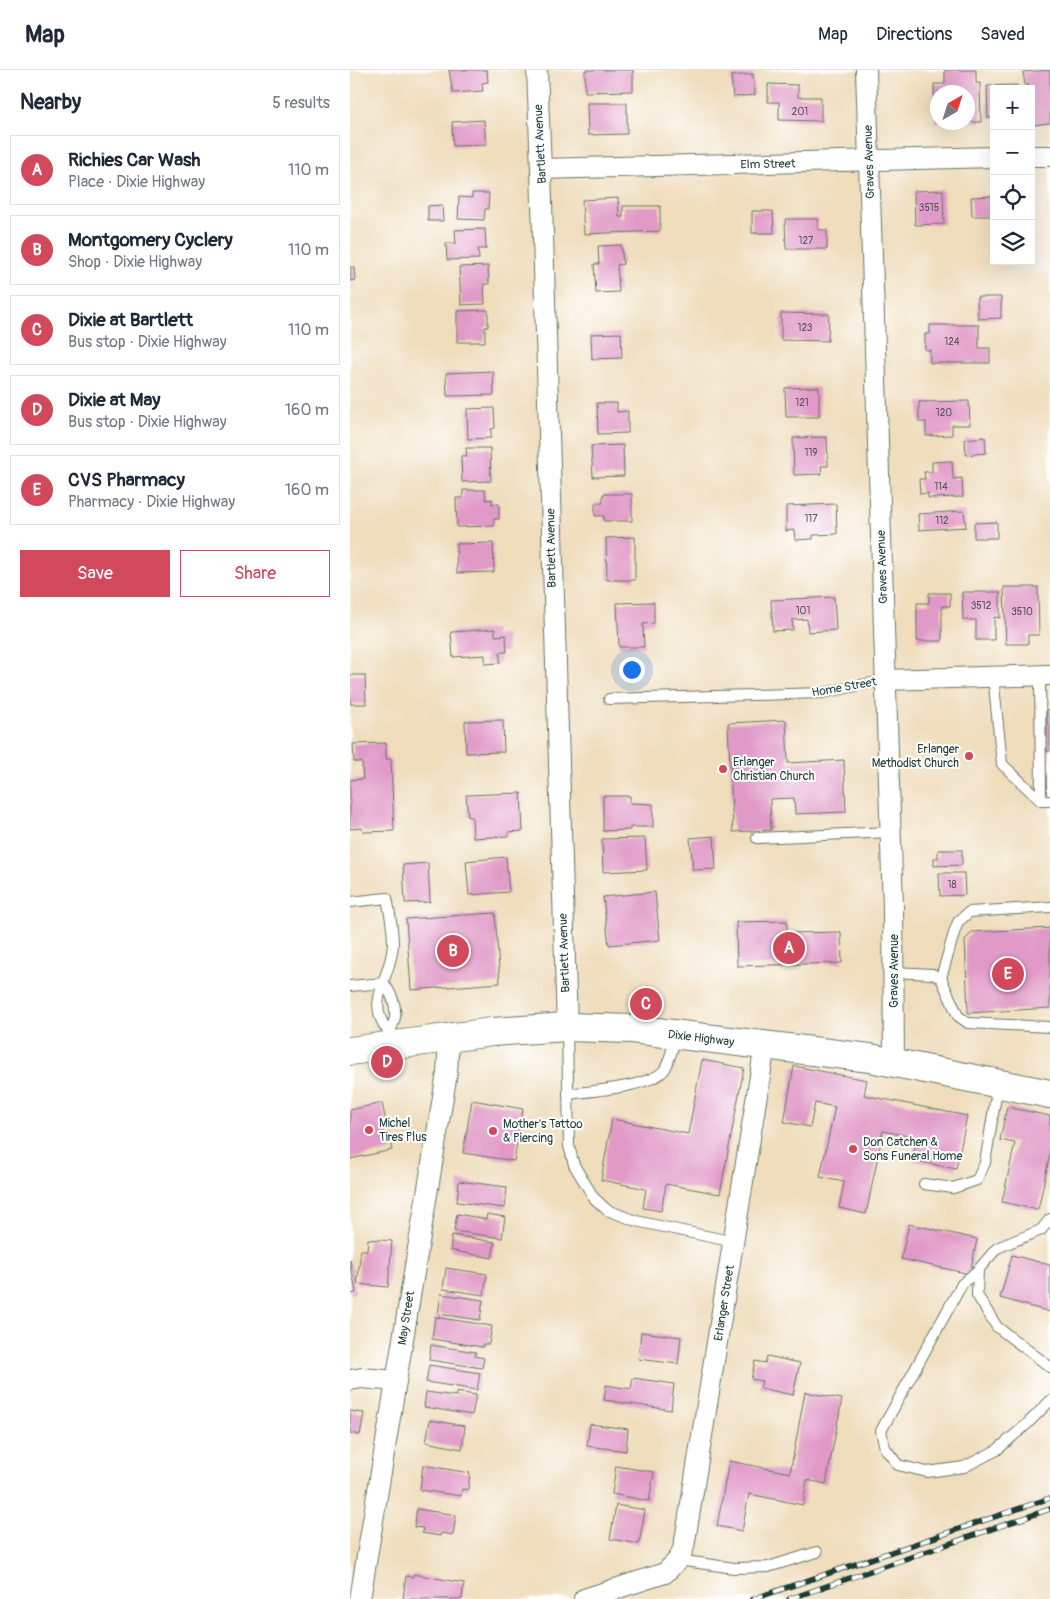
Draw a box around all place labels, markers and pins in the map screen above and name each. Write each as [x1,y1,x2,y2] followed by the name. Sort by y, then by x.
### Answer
[872,742,960,771] place label: Erlanger Methodist Church
[963,750,975,762] marker: Erlanger Methodist Church
[733,755,815,784] place label: Erlanger Christian Church
[717,763,729,775] marker: Erlanger Christian Church
[773,929,805,967] pin: A
[437,932,469,970] pin: B
[992,955,1024,993] pin: E
[630,985,662,1023] pin: C
[371,1043,403,1081] pin: D
[379,1116,427,1145] place label: Michel Tires Plus
[503,1117,583,1146] place label: Mother's Tattoo & Piercing
[363,1124,375,1136] marker: Michel Tires Plus
[487,1125,499,1137] marker: Mother's Tattoo & Piercing
[863,1135,962,1164] place label: Don Catchen & Sons Funeral Home
[847,1143,859,1155] marker: Don Catchen & Sons Funeral Home

